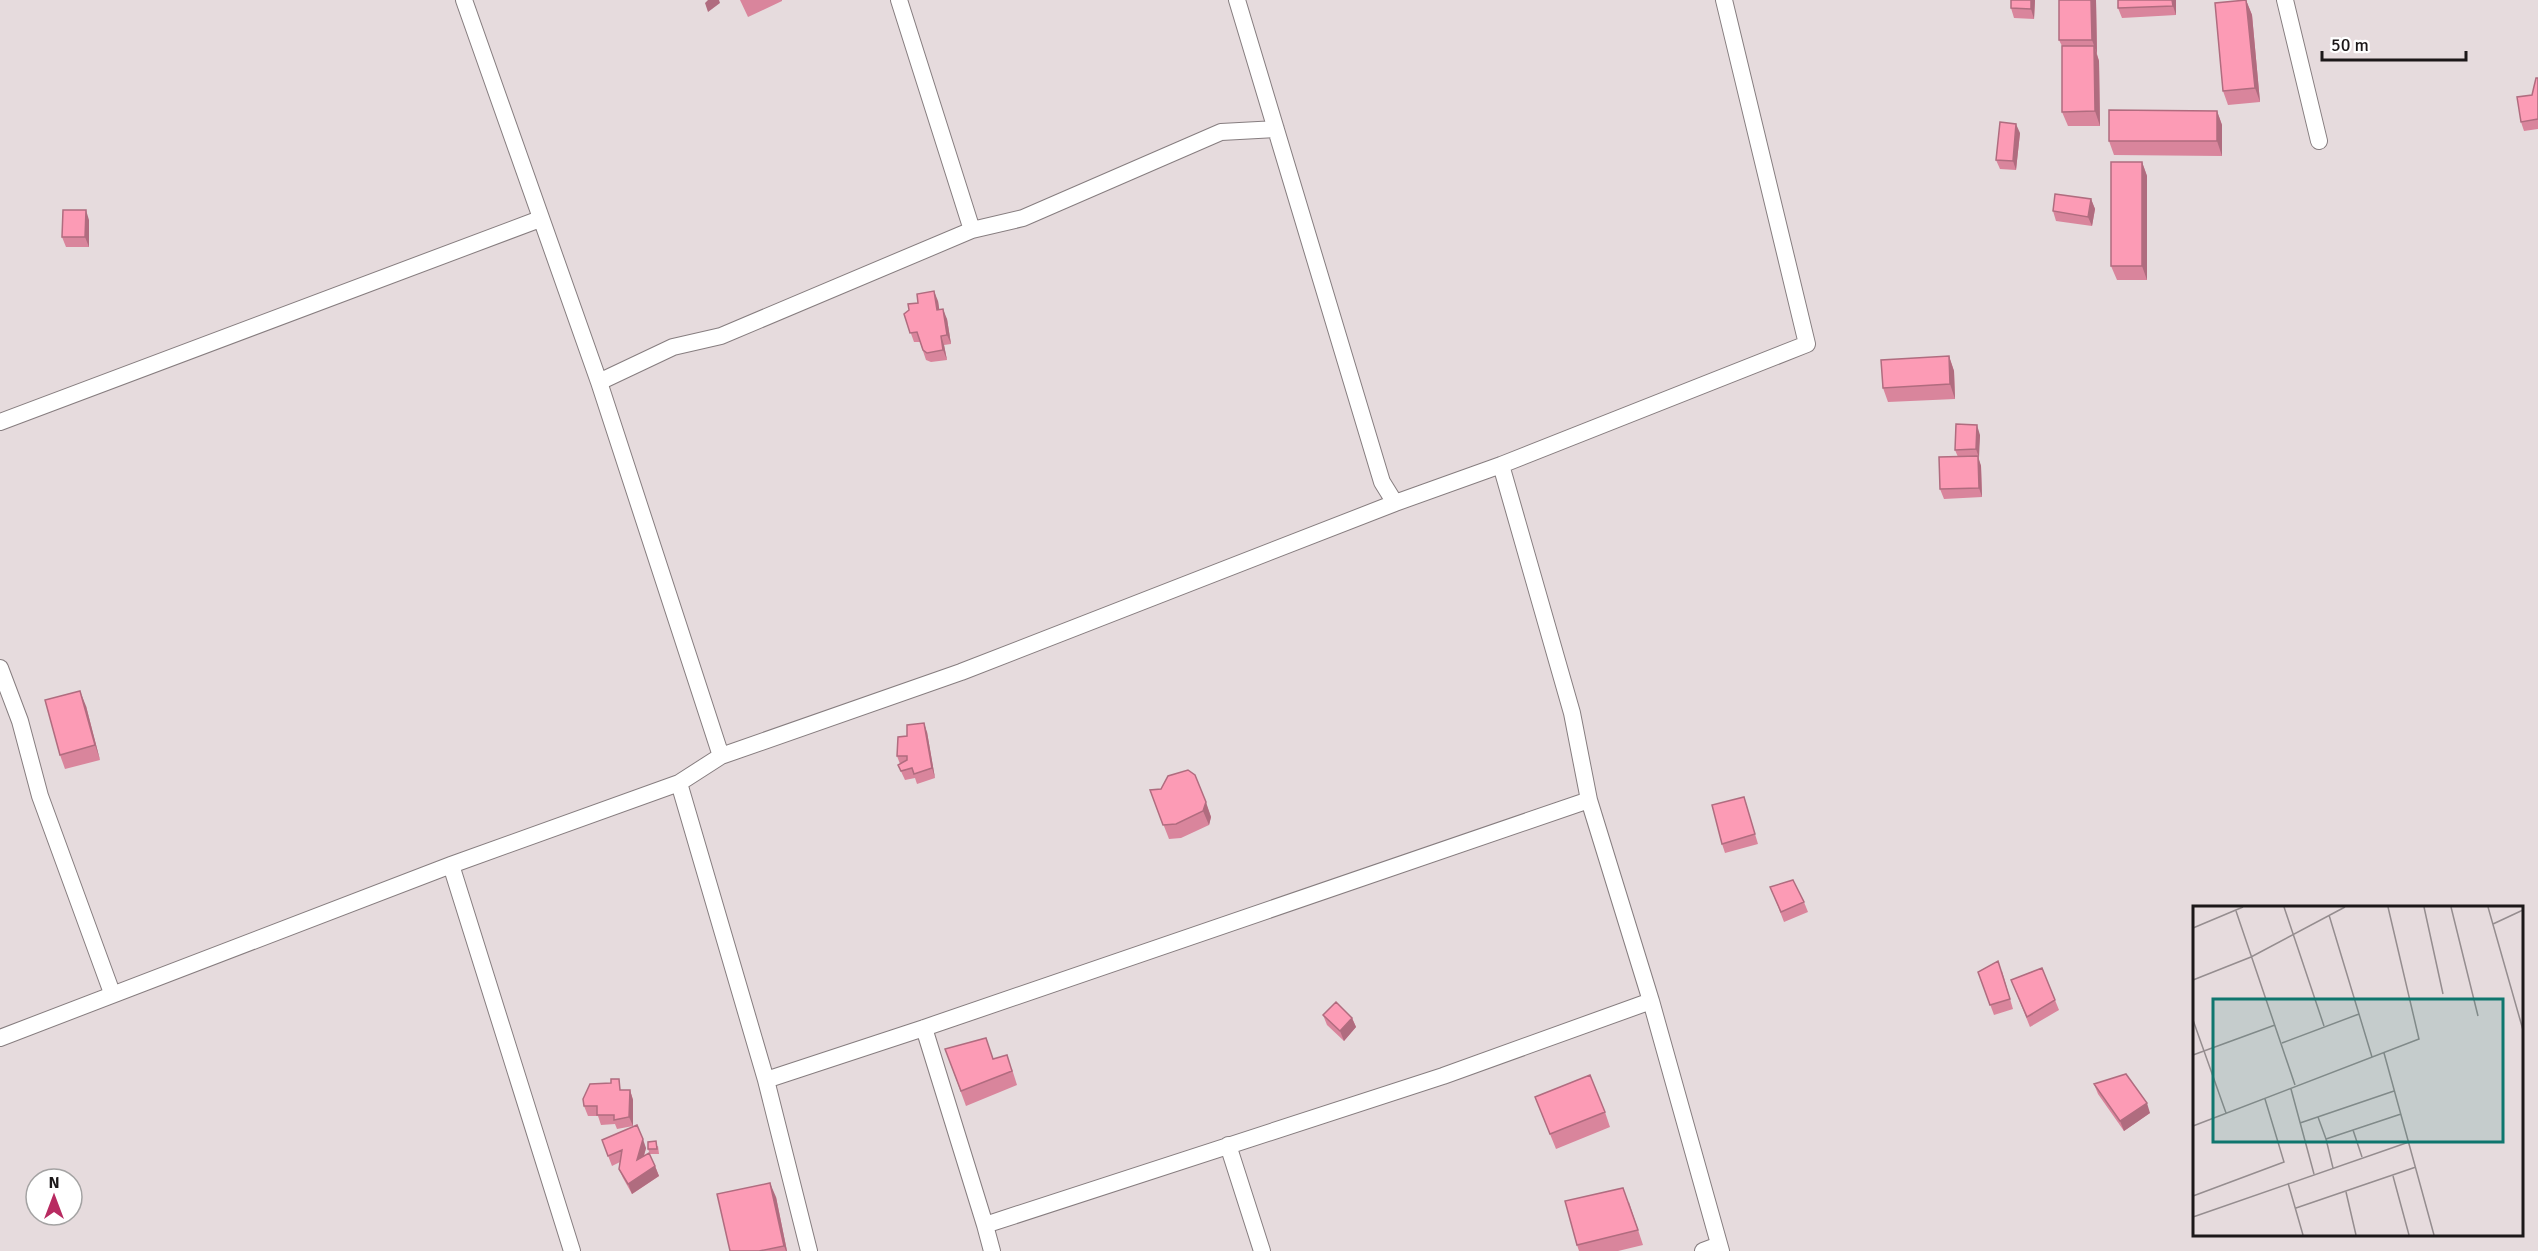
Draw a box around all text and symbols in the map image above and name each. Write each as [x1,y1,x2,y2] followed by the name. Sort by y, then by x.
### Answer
[2322,24,2466,62] scale bar
[2331,34,2369,56] text: 50 m
[2193,906,2523,1236] inset map
[24,1167,84,1227] north arrow
[48,1173,60,1193] text: N

